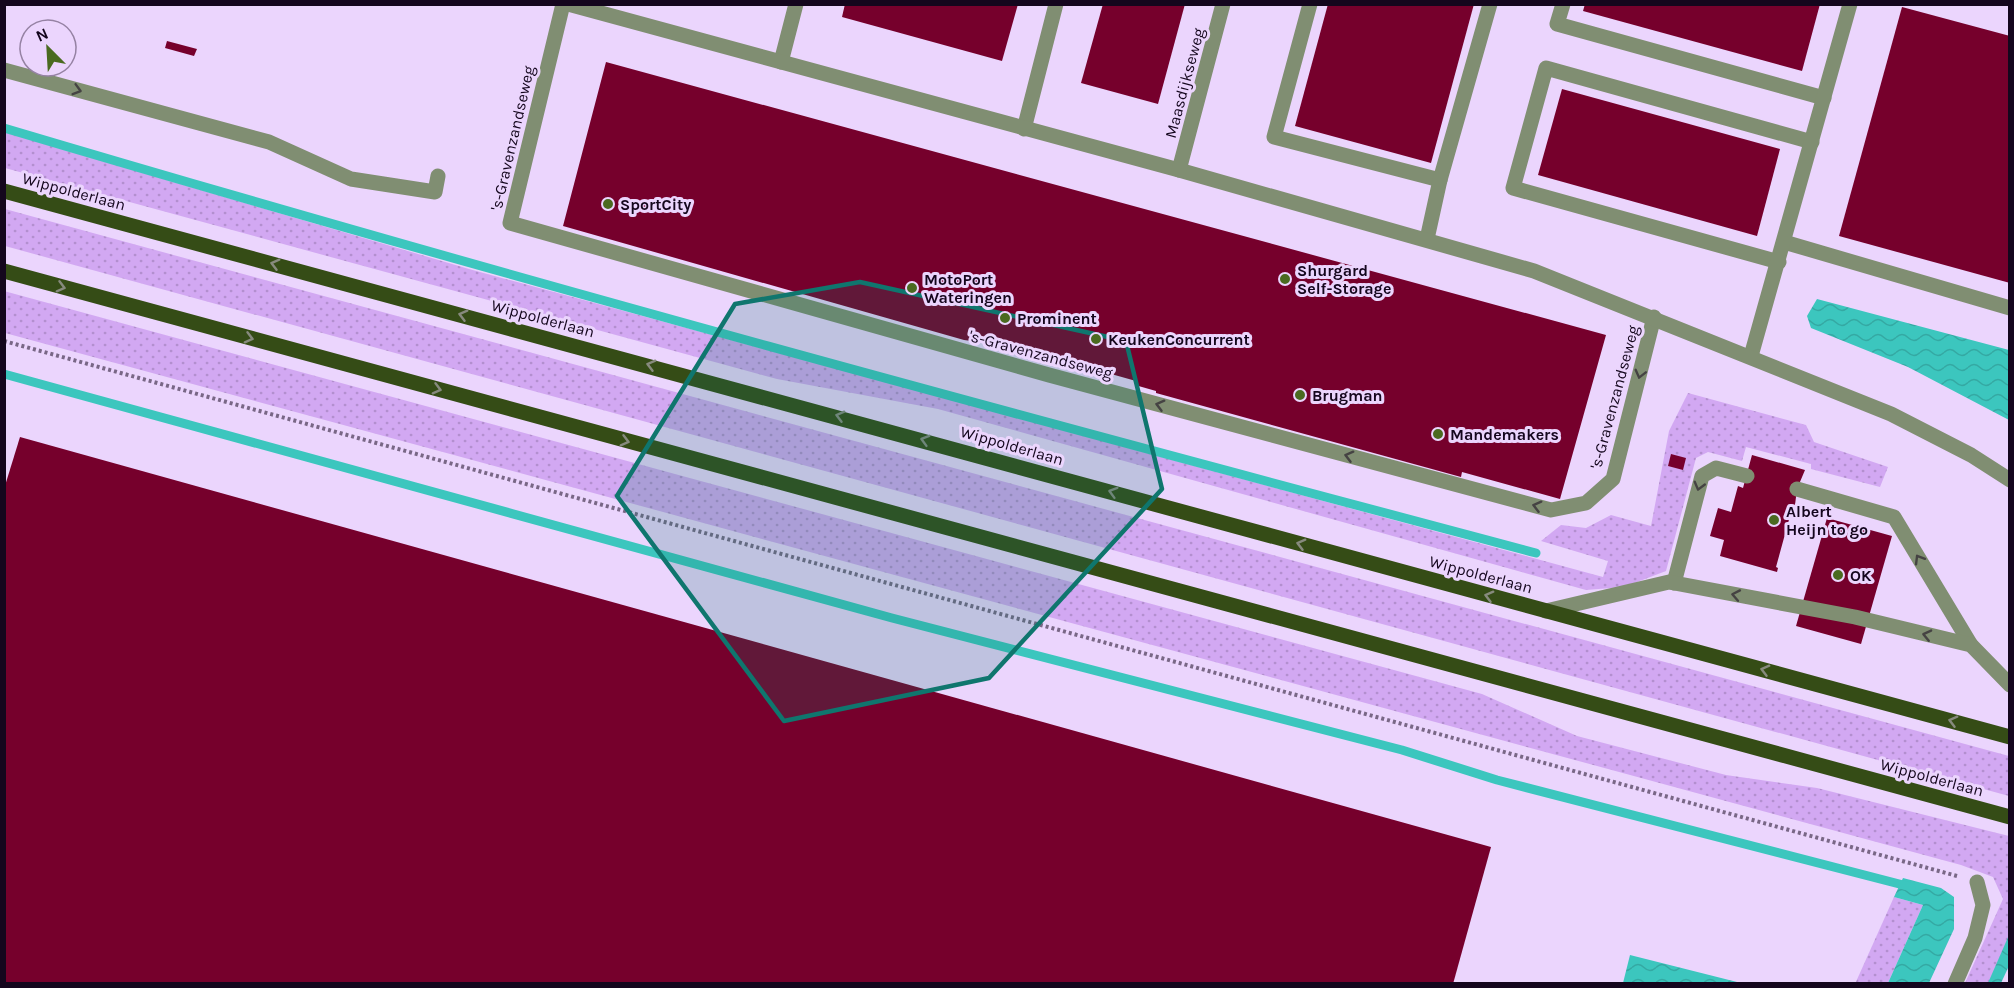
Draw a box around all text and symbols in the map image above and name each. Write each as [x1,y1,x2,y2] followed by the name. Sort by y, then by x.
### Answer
[18,18,78,78] north arrow
[33,24,51,46] text: N
[1161,26,1208,140] street label: Maasdijkseweg
[487,64,538,212] street label: 's-Gravenzandseweg
[71,83,82,95] one-way arrow
[20,169,128,214] street label: Wippolderlaan
[620,195,691,214] place label: SportCity
[601,197,615,211] marker: SportCity
[270,259,281,271] one-way arrow
[1297,261,1391,298] place label: Shurgard Self-Storage
[924,270,1012,307] place label: MotoPort Wateringen
[1278,272,1292,286] marker: Shurgard Self-Storage
[55,280,66,292] one-way arrow
[905,281,919,295] marker: MotoPort Wateringen
[489,296,597,341] street label: Wippolderlaan
[458,309,468,322] one-way arrow
[1017,309,1097,328] place label: Prominent
[998,311,1012,325] marker: Prominent
[1586,323,1643,471] street label: 's-Gravenzandseweg
[967,326,1115,383] street label: 's-Gravenzandseweg
[1108,330,1250,349] place label: KeukenConcurrent
[243,331,254,343] one-way arrow
[1089,332,1103,346] marker: KeukenConcurrent
[647,360,657,373] one-way arrow
[1634,369,1647,379] one-way arrow
[432,382,442,395] one-way arrow
[1312,386,1383,405] place label: Brugman
[1293,388,1307,402] marker: Brugman
[1155,400,1166,412] one-way arrow
[835,411,845,424] one-way arrow
[958,422,1066,469] street label: Wippolderlaan
[1450,425,1559,444] place label: Mandemakers
[1431,427,1445,441] marker: Mandemakers
[619,434,630,446] one-way arrow
[921,434,931,447] one-way arrow
[1344,450,1354,463] one-way arrow
[1694,481,1707,491] one-way arrow
[1108,487,1119,499] one-way arrow
[1532,501,1542,514] one-way arrow
[1786,502,1868,539] place label: Albert Heijn to go
[1767,513,1781,527] marker: Albert Heijn to go
[1296,539,1307,551] one-way arrow
[1427,552,1535,597] street label: Wippolderlaan
[1915,555,1926,565] one-way arrow
[1850,566,1872,585] place label: OK
[1831,568,1845,582] marker: OK
[1732,589,1742,602] one-way arrow
[1484,590,1494,603] one-way arrow
[1922,629,1932,642] one-way arrow
[1760,665,1770,678] one-way arrow
[1948,716,1958,729] one-way arrow
[1878,755,1986,800] street label: Wippolderlaan

